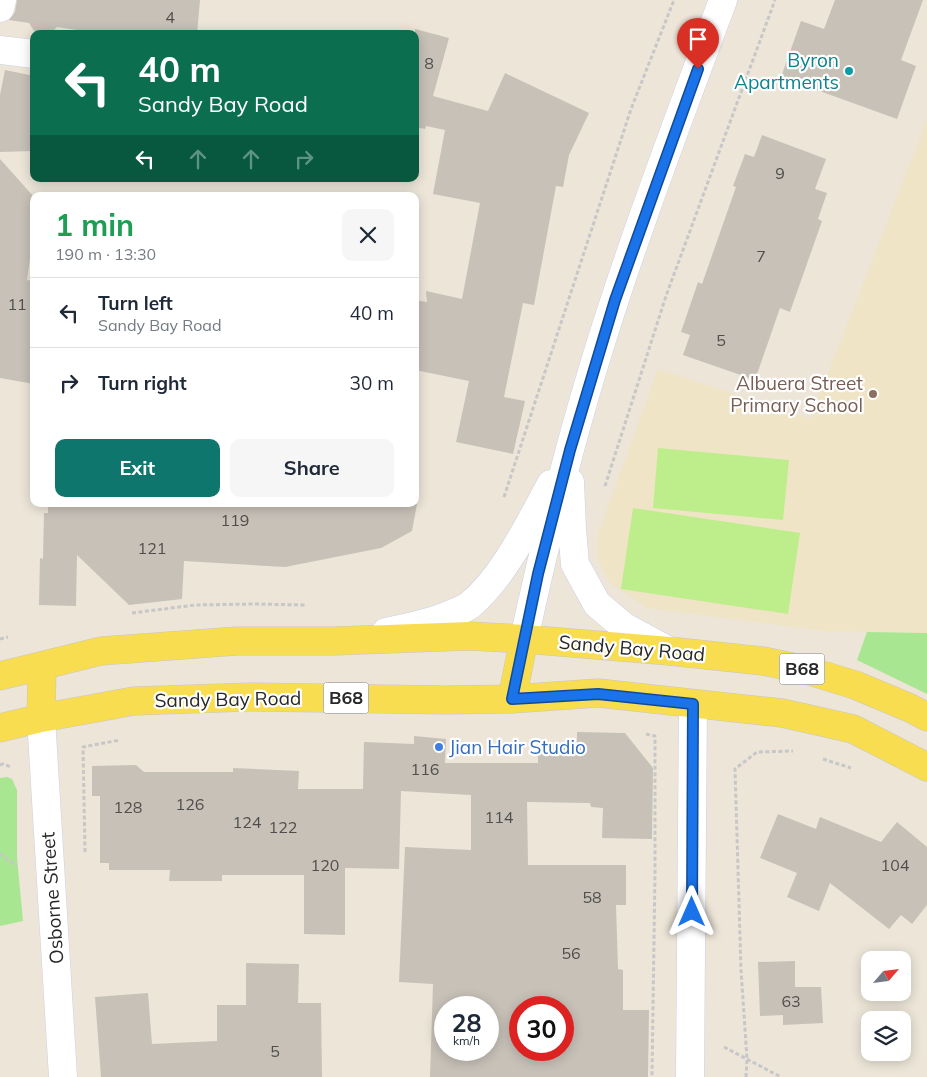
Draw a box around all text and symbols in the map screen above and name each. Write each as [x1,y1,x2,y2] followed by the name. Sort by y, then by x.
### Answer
[165,7,175,27] house number: 4
[677,18,719,69] pin
[684,25,712,53] icon: arrive
[138,47,221,91] text: 40 m
[734,48,839,94] place label: Byron Apartments
[55,50,120,115] icon: left
[424,53,434,73] house number: 8
[843,65,855,77] marker: Byron Apartments
[138,90,308,118] text: Sandy Bay Road
[131,145,159,173] icon: left
[184,145,212,173] icon: ahead
[237,145,265,173] icon: ahead
[290,145,318,173] icon: right
[775,163,785,183] house number: 9
[55,206,134,244] text: 1 min
[342,209,394,261] button: close
[55,244,156,264] text: 190 m · 13:30
[756,246,766,266] house number: 7
[98,291,173,315] text: Turn left
[7,294,27,314] house number: 11
[55,299,83,327] icon: left
[350,301,394,325] text: 40 m
[98,315,222,335] text: Sandy Bay Road
[716,330,726,350] house number: 5
[55,369,83,397] icon: right
[98,371,187,395] text: Turn right
[350,371,394,395] text: 30 m
[730,371,863,417] place label: Albuera Street Primary School
[867,388,879,400] marker: Albuera Street Primary School
[55,439,220,497] button: Exit
[230,439,394,497] button: Share
[221,510,249,530] house number: 119
[138,538,166,558] house number: 121
[558,630,706,666] street label: Sandy Bay Road
[780,654,824,684] road number: B68
[324,682,368,714] road number: B68
[154,686,302,712] street label: Sandy Bay Road
[449,735,586,759] place label: Jian Hair Studio
[433,741,445,753] marker: Jian Hair Studio
[411,759,439,779] house number: 116
[176,794,204,814] house number: 126
[114,797,142,817] house number: 128
[485,807,514,827] house number: 114
[233,812,262,832] house number: 124
[269,817,297,837] house number: 122
[35,831,69,965] street label: Osborne Street
[311,855,339,875] house number: 120
[881,855,910,875] house number: 104
[665,885,717,937] position arrow
[582,887,602,907] house number: 58
[561,943,581,963] house number: 56
[861,951,911,1001] north arrow
[861,951,911,1061] map controls
[781,991,801,1011] house number: 63
[509,996,574,1061] speed limit sign: 30
[451,1007,482,1038] text: 28
[861,1011,911,1061] button: layers
[453,1033,480,1048] text: km/h
[270,1041,280,1061] house number: 5

